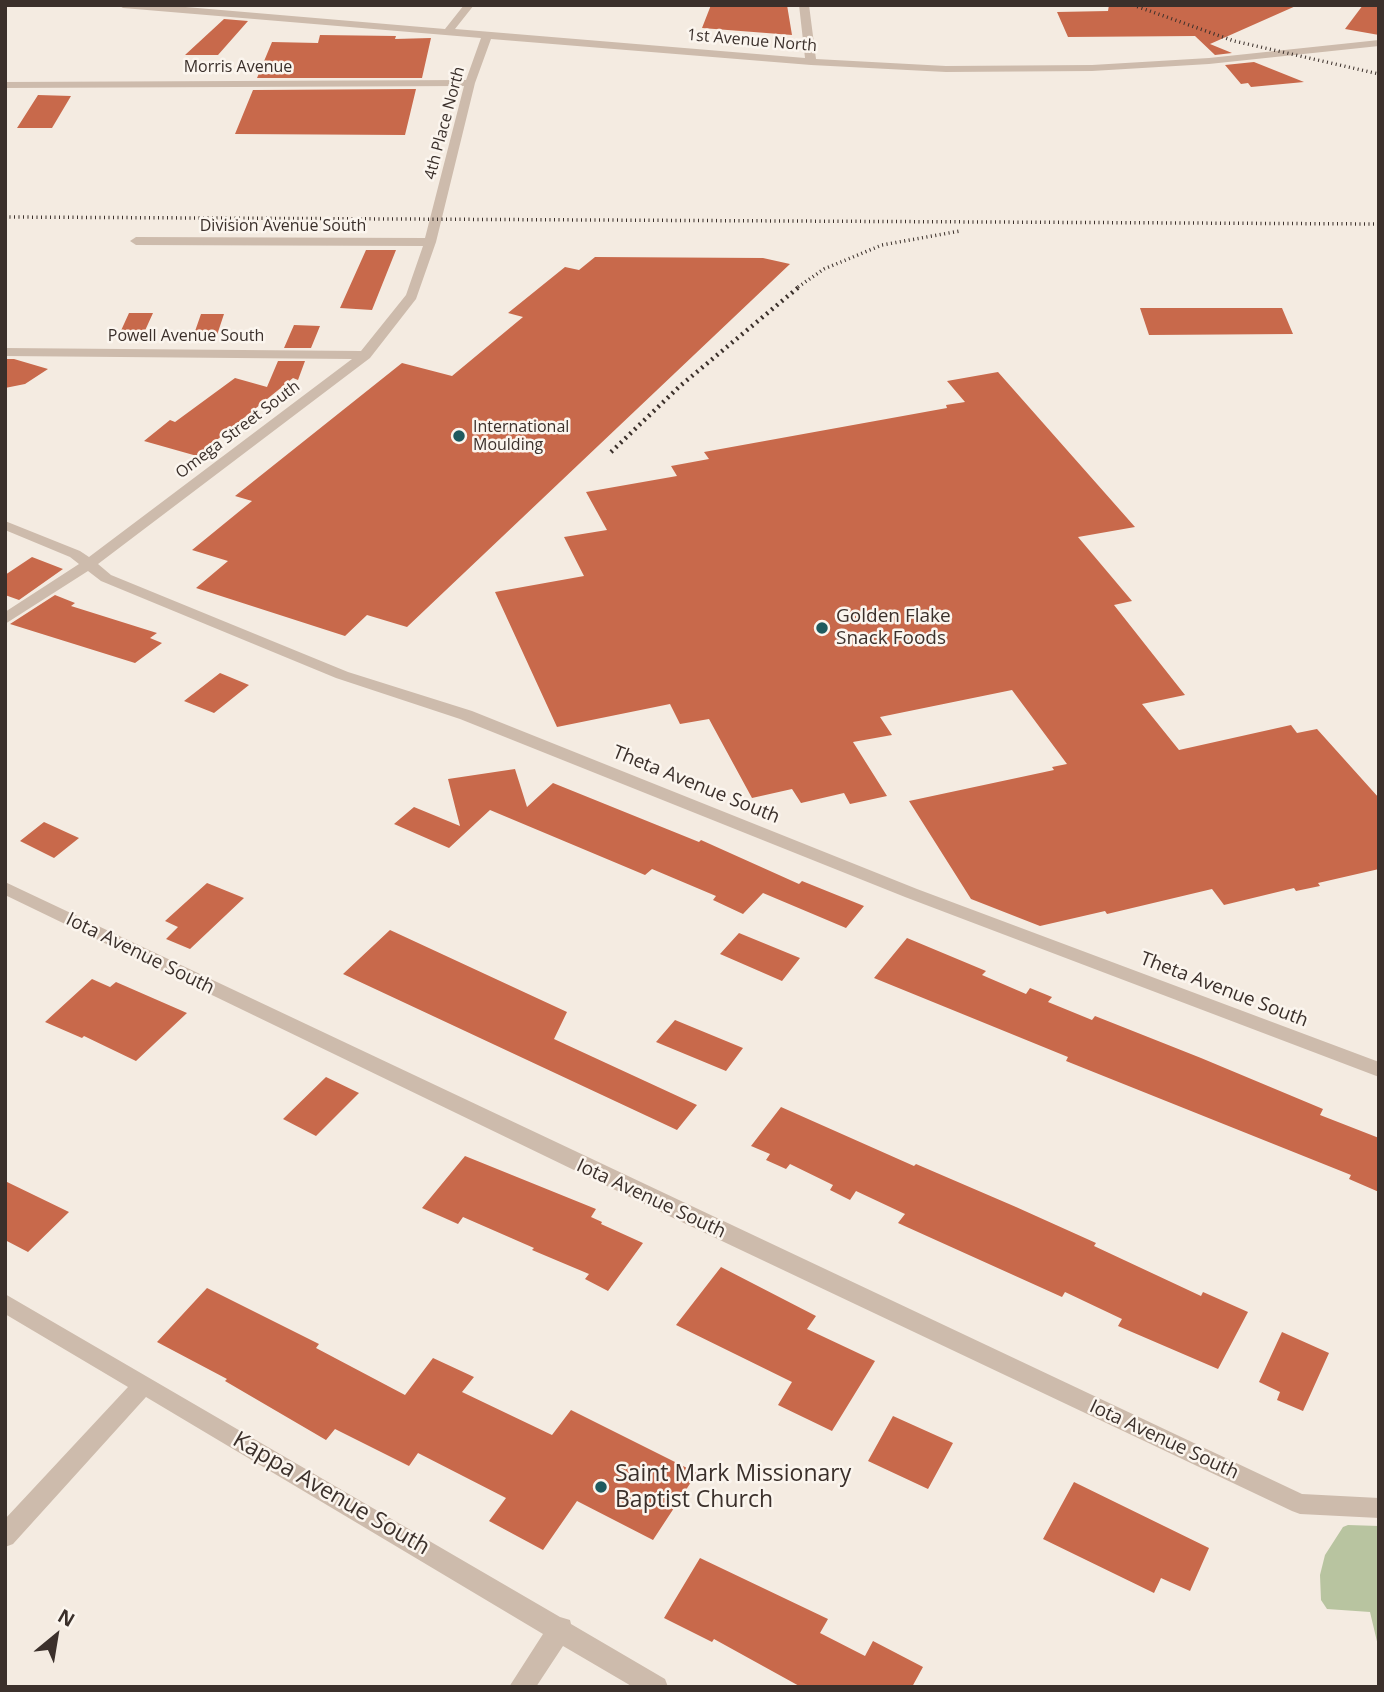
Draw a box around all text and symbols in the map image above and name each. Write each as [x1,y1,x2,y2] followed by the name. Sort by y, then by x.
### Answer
[686,26,818,56] street label: 1st Avenue North
[184,57,292,77] street label: Morris Avenue
[421,65,469,181] street label: 4th Place North
[200,216,366,236] street label: Division Avenue South
[108,326,264,346] street label: Powell Avenue South
[172,377,304,483] street label: Omega Street South
[473,417,569,455] place label: International Moulding
[451,428,467,444] marker: International Moulding
[836,606,951,650] place label: Golden Flake Snack Foods
[814,620,830,636] marker: Golden Flake Snack Foods
[609,741,783,829] street label: Theta Avenue South
[62,908,218,1000] street label: Iota Avenue South
[1137,947,1311,1033] street label: Theta Avenue South
[573,1154,729,1244] street label: Iota Avenue South
[1086,1395,1242,1485] street label: Iota Avenue South
[228,1426,434,1562] street label: Kappa Avenue South
[615,1460,851,1514] place label: Saint Mark Missionary Baptist Church
[593,1479,609,1495] marker: Saint Mark Missionary Baptist Church
[21,1601,91,1671] north arrow
[53,1603,80,1633] text: N

